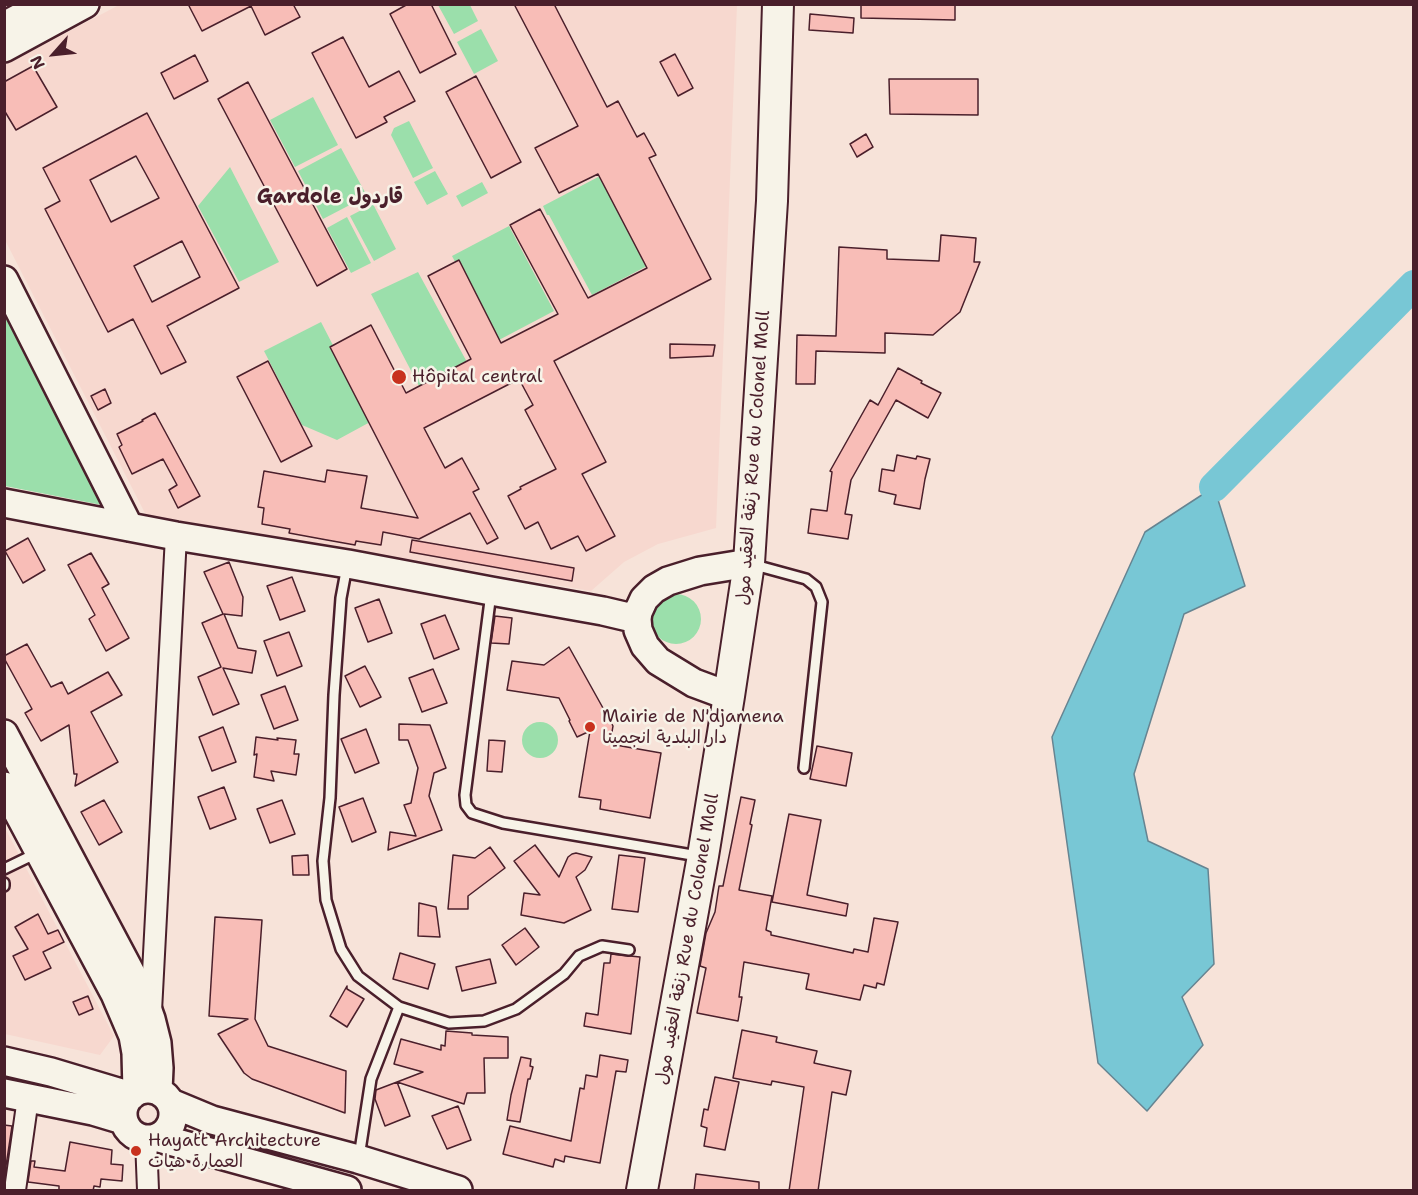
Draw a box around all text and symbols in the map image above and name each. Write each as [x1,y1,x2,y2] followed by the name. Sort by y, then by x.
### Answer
[24,24,84,84] north arrow
[25,52,50,73] text: N
[257,186,403,210] district label: Gardole قاردول
[733,310,775,606] street label: زنقة العقيد مول Rue du Colonel Moll
[412,366,542,388] place label: Hôpital central
[390,368,408,386] marker: Hôpital central
[602,706,784,748] place label: Mairie de N'djamena دار البلدية انجمينا
[583,720,597,734] marker: Mairie de N'djamena دار البلدية انجمينا
[652,791,724,1087] street label: زنقة العقيد مول Rue du Colonel Moll
[148,1130,321,1172] place label: Hayatt Architecture العمارة هيات
[129,1144,143,1158] marker: Hayatt Architecture العمارة هيات

